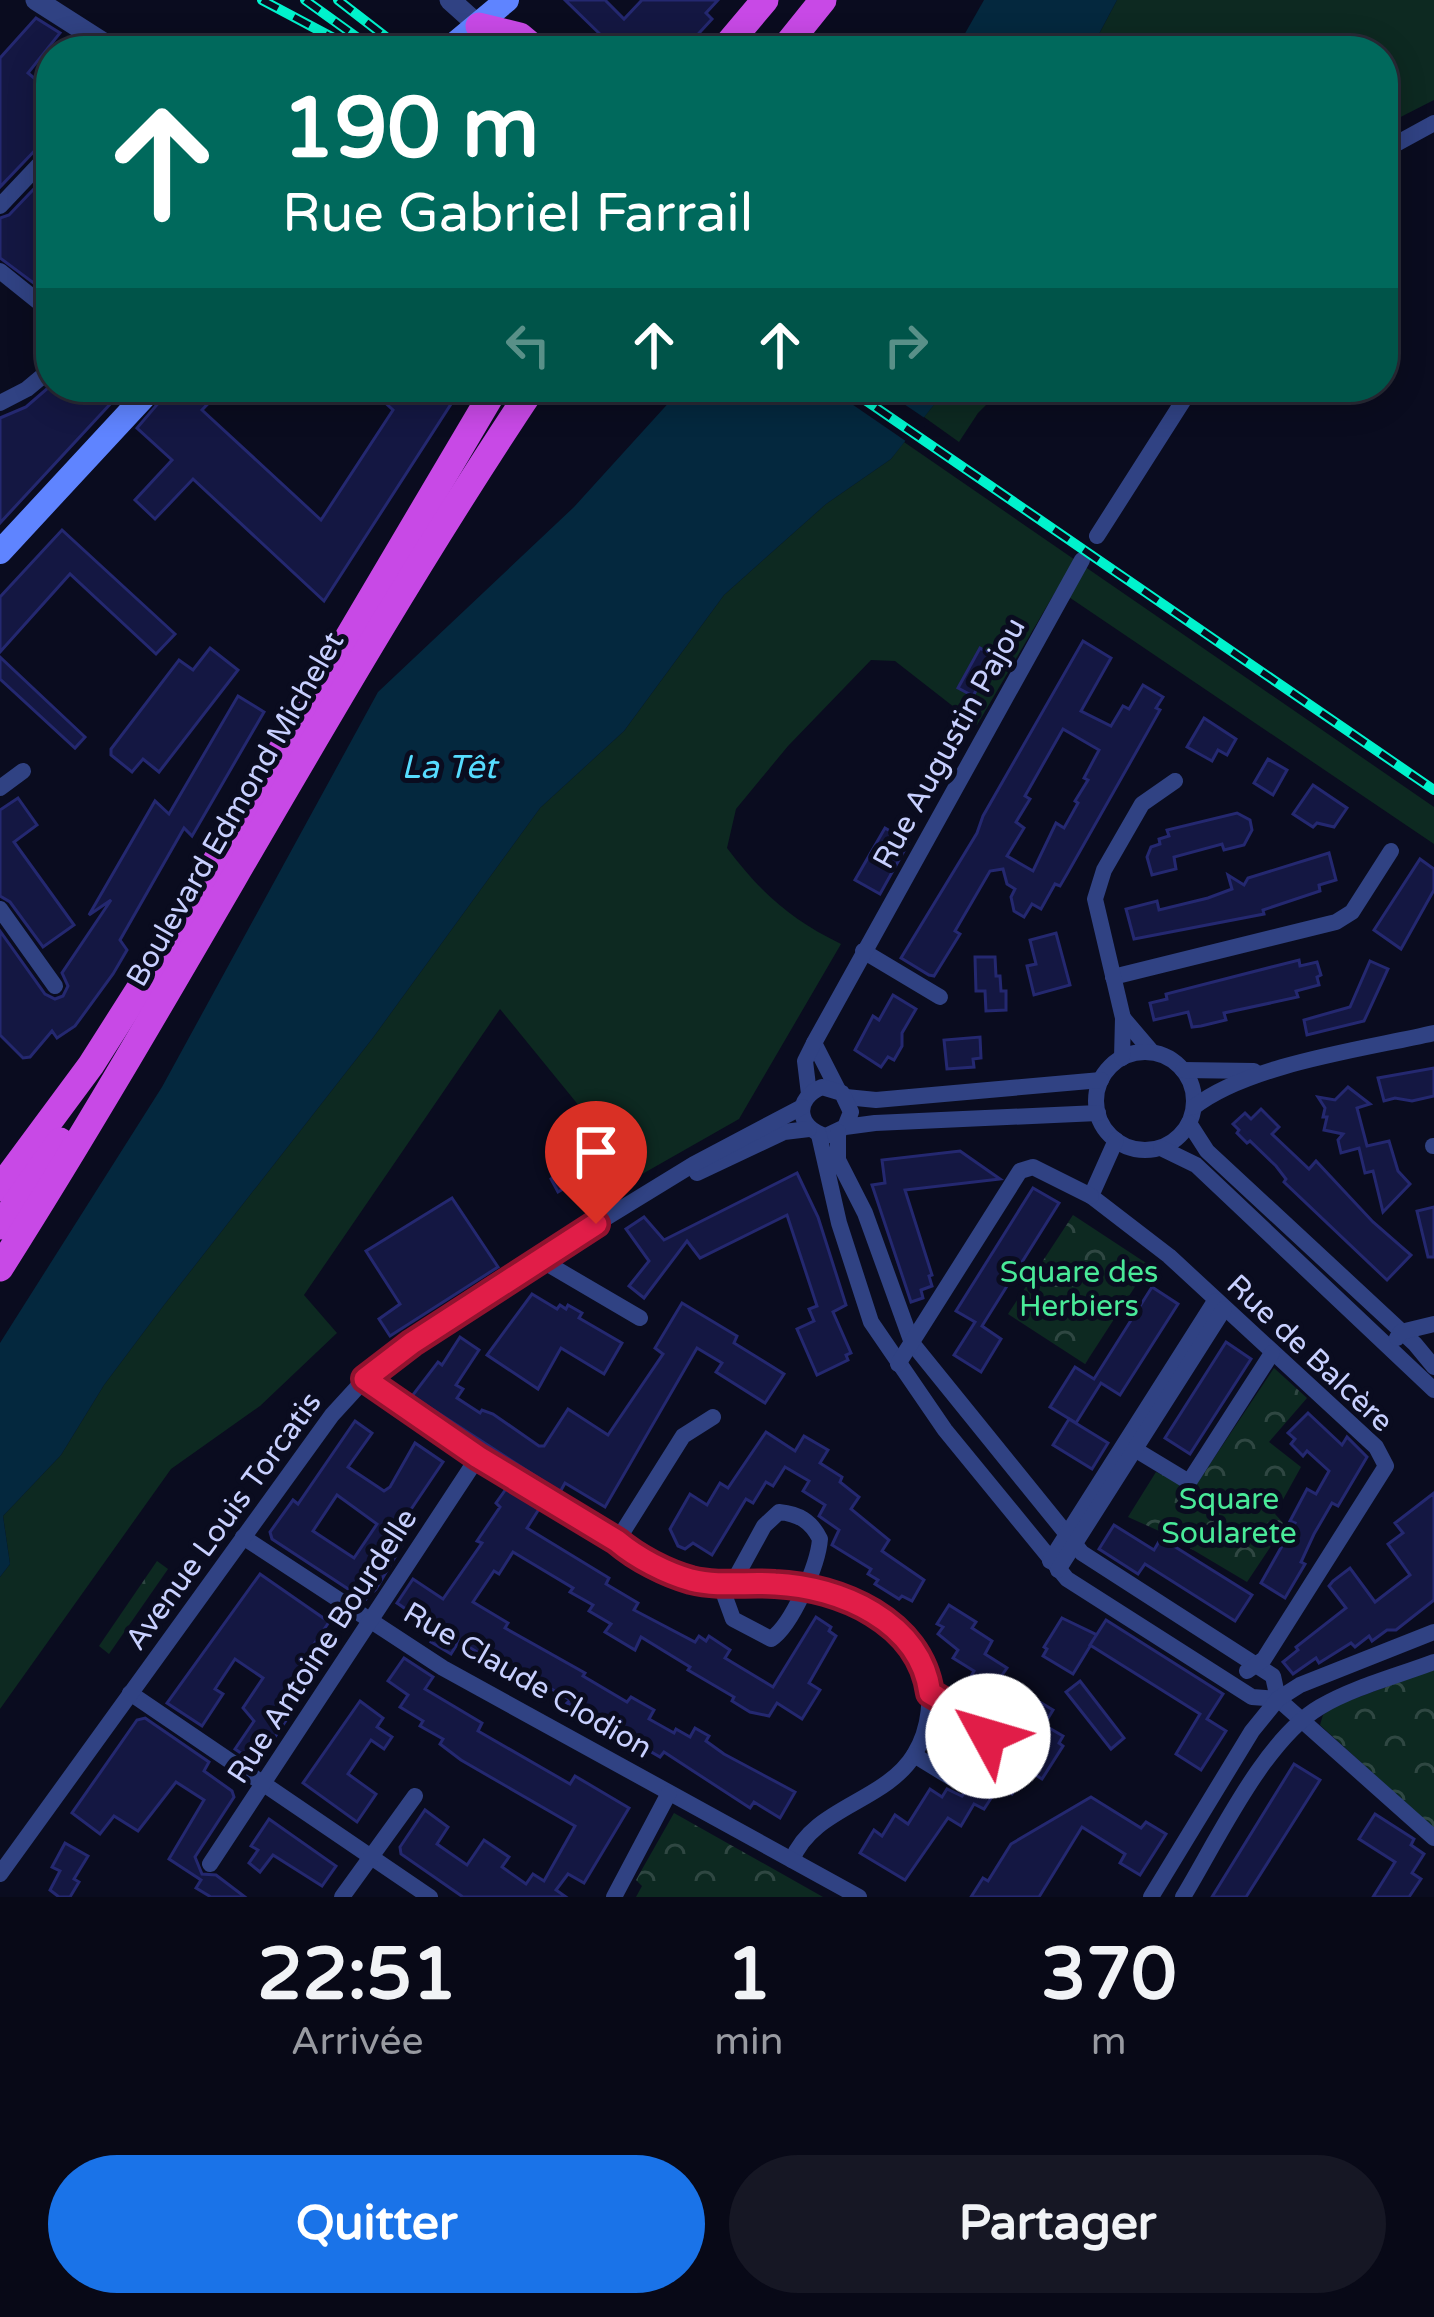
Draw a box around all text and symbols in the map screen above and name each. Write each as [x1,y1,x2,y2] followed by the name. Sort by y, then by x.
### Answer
[282,79,539,180] text: 190 m
[84,84,240,240] icon: ahead
[282,181,753,246] text: Rue Gabriel Farrail
[495,312,561,378] icon: left
[621,312,687,378] icon: ahead
[747,312,813,378] icon: ahead
[873,312,939,378] icon: right
[865,611,1034,875] street label: Rue Augustin Pajou
[119,625,352,993] street label: Boulevard Edmond Michelet
[401,748,500,787] water label: La Têt
[545,1101,647,1224] pin
[563,1119,629,1185] icon: arrive
[1000,1254,1158,1325] park label: Square des Herbiers
[1219,1267,1401,1440] street label: Rue de Balcère
[117,1385,330,1658] street label: Avenue Louis Torcatis
[1161,1481,1297,1552] park label: Square Soularete
[220,1502,425,1791] street label: Rue Antoine Bourdelle
[397,1594,659,1767] street label: Rue Claude Clodion
[925,1673,1051,1799] position arrow
[257,1932,457,2019] text: 22:51
[726,1932,772,2019] text: 1
[1041,1932,1177,2019] text: 370
[291,2018,424,2065] text: Arrivée
[714,2018,784,2065] text: min
[1091,2018,1127,2065] text: m
[48,2155,705,2293] button: Quitter
[729,2155,1386,2293] button: Partager

